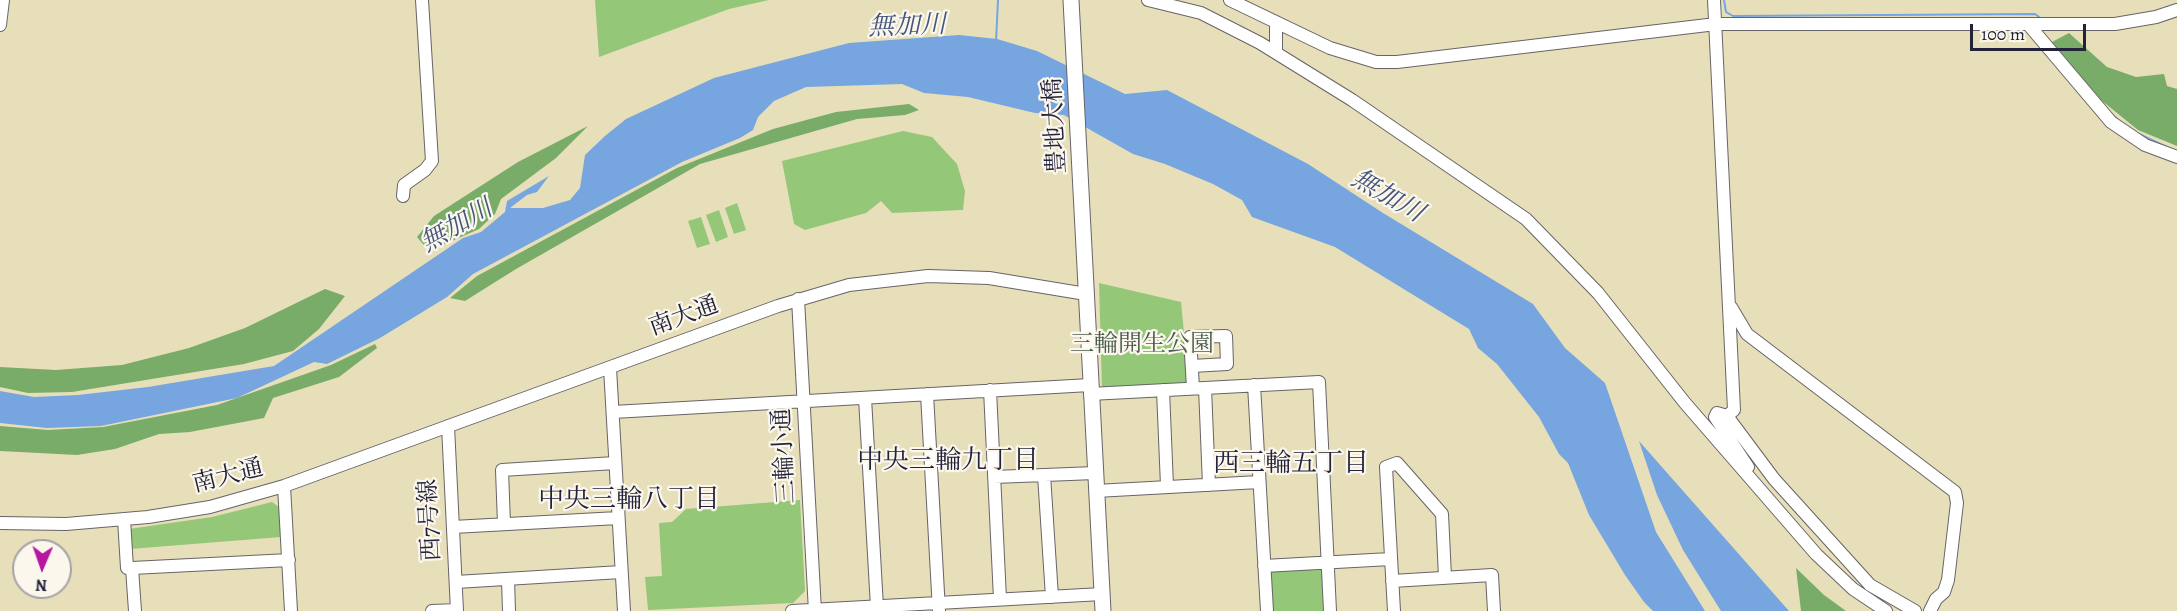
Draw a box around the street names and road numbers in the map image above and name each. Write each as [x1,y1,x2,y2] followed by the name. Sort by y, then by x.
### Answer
[1039,77,1073,175] street label: 豊地大橋
[645,291,723,343] street label: 南大通
[768,407,802,505] street label: 三輪小通
[190,454,266,500] street label: 南大通
[414,478,448,562] street label: 西7号線

